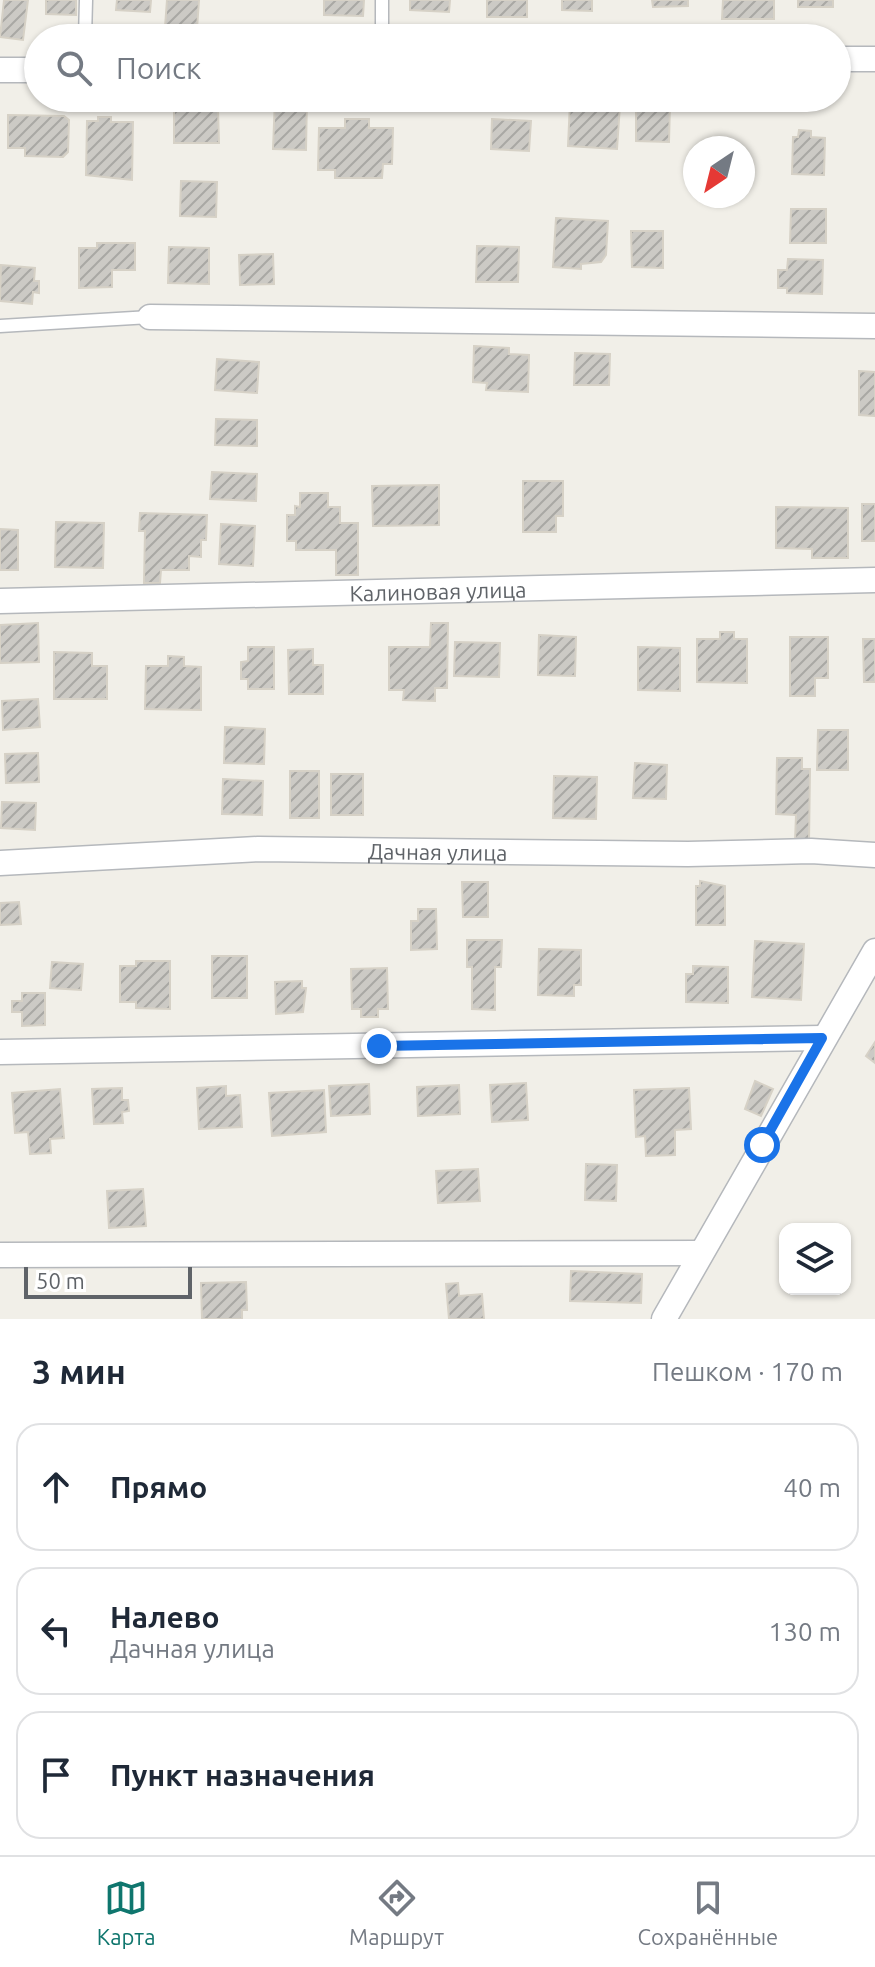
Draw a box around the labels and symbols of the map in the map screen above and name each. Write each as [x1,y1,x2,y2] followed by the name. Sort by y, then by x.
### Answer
[683,136,755,208] north arrow
[349,576,527,605] street label: Калиновая улица
[368,838,507,864] street label: Дачная улица
[361,1028,397,1064] route end
[744,1127,780,1163] route start
[24,1263,192,1299] scale bar

